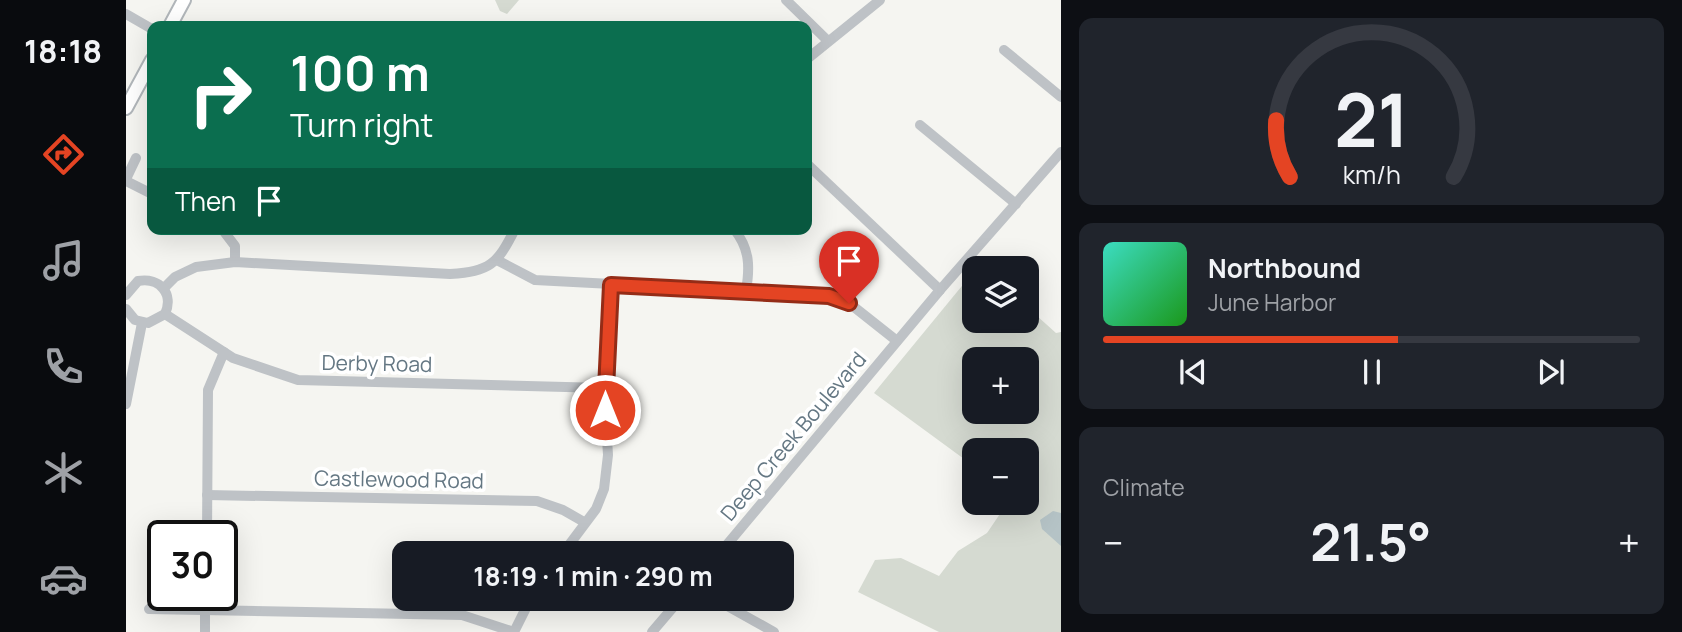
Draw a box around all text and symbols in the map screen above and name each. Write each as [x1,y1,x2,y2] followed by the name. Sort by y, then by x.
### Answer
[24,29,102,73] text: 18:18
[290,39,430,106] text: 100 m
[175,49,266,140] icon: right
[1334,70,1409,170] text: 21
[290,103,433,147] text: Turn right
[39,130,88,179] icon: directions
[1342,157,1401,192] text: km/h
[250,182,288,220] icon: arrive
[175,183,236,219] text: Then
[819,231,879,303] pin
[39,236,88,285] icon: music
[830,242,868,280] icon: arrive
[1208,250,1361,286] text: Northbound
[962,256,1039,515] map controls
[962,256,1039,333] button: layers
[1208,286,1336,318] text: June Harbor
[39,342,88,391] icon: phone
[714,346,872,526] street label: Deep Creek Boulevard
[962,347,1039,424] button: +
[321,348,433,378] street label: Derby Road
[1174,353,1212,391] icon: previous
[1353,353,1391,391] icon: pause
[1532,353,1570,391] icon: next
[568,373,642,447] position arrow
[962,438,1039,515] button: −
[39,448,88,497] icon: climate
[314,464,484,494] street label: Castlewood Road
[1103,471,1185,503] text: Climate
[1310,506,1431,577] text: 21.5°
[1103,516,1124,568] text: −
[1618,516,1640,568] text: +
[147,520,238,611] speed limit sign: 30
[39,554,88,603] icon: car
[473,558,713,594] text: 18:19 · 1 min · 290 m

